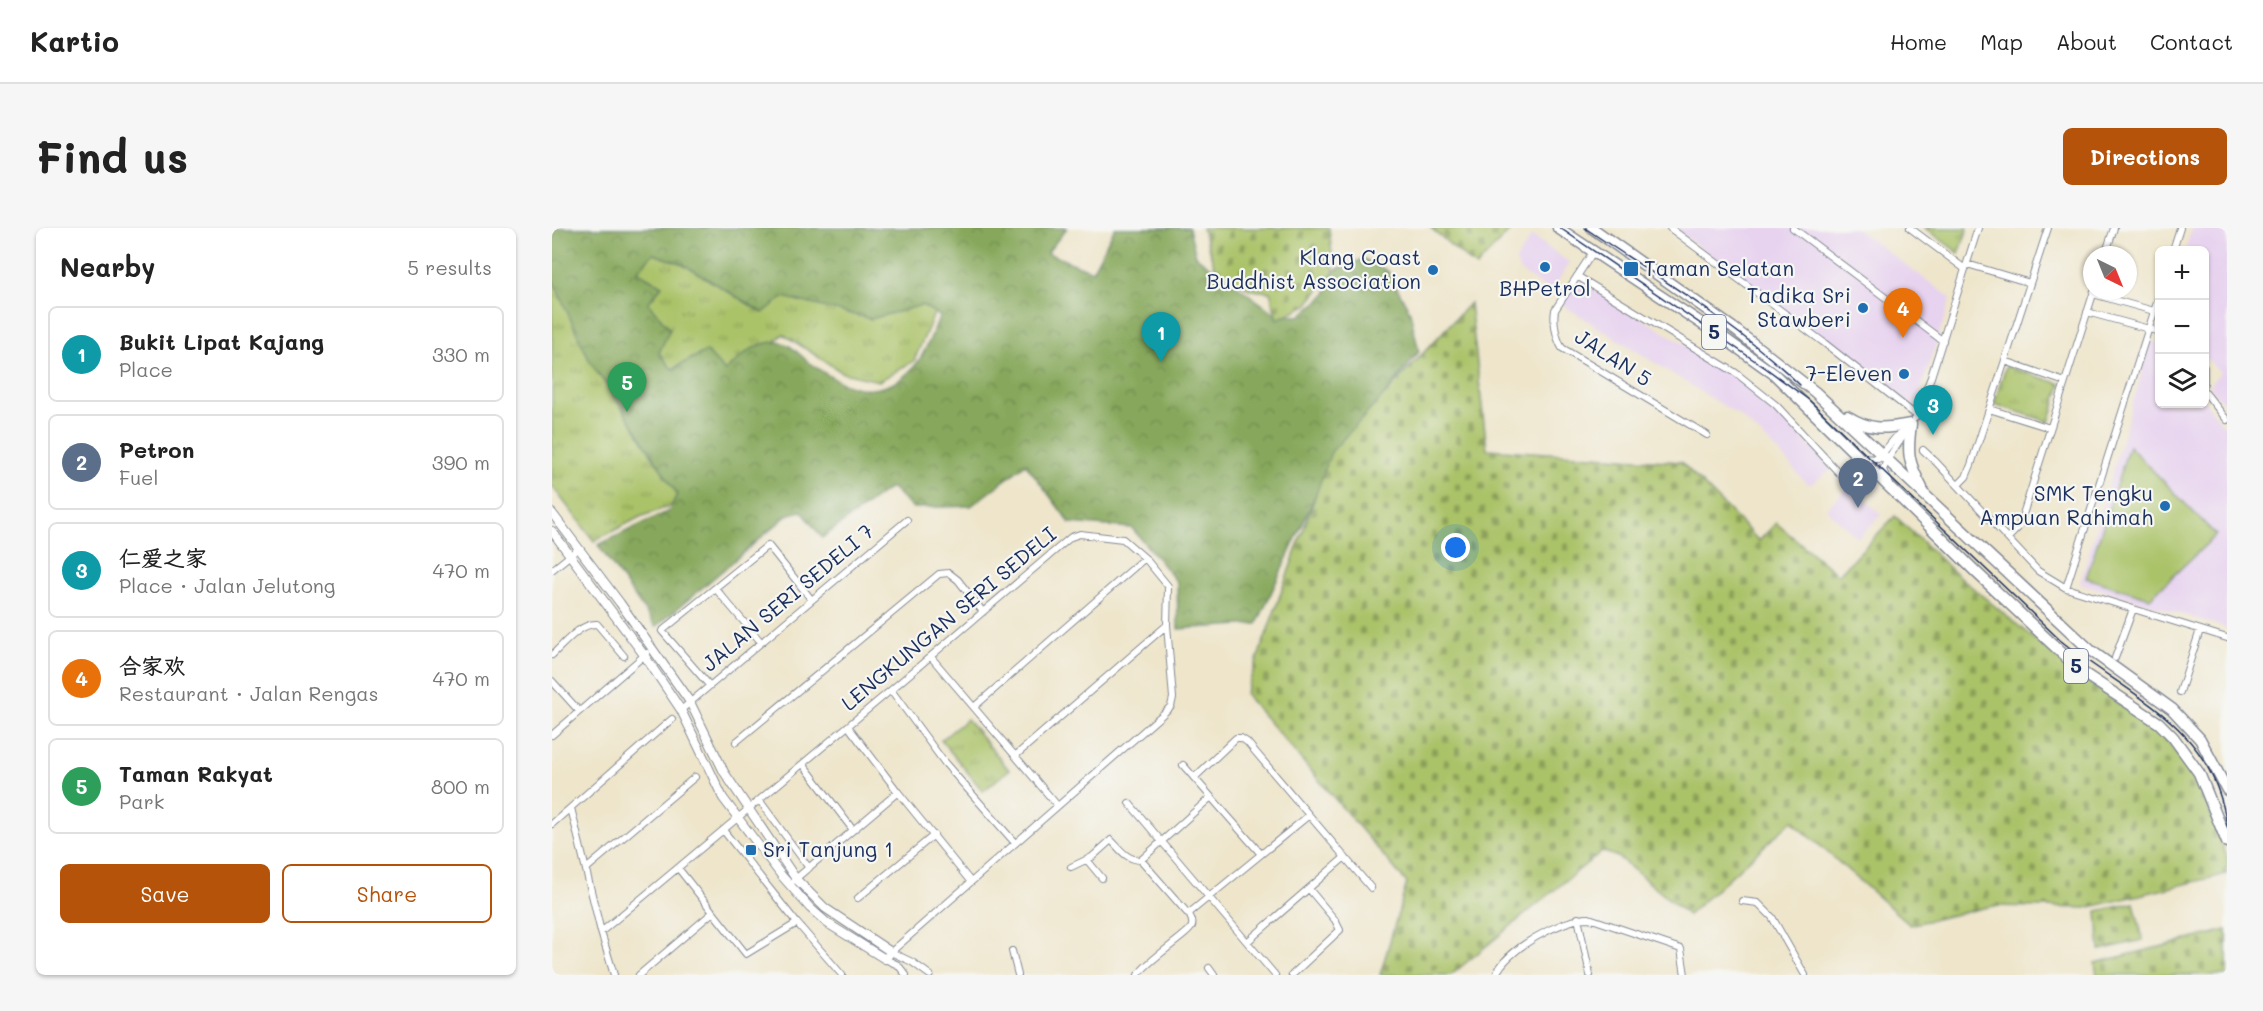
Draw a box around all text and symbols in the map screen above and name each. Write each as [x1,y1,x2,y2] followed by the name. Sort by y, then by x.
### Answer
[30,23,119,59] text: Kartio
[1890,28,1947,55] text: Home
[1980,28,2023,55] text: Map
[2056,28,2117,55] text: About
[2150,28,2233,55] text: Contact
[2063,128,2227,185] button: Directions
[36,129,188,184] text: Find us
[1206,243,1421,294] place label: Klang Coast Buddhist Association
[2083,246,2137,300] north arrow
[2155,246,2209,408] map controls
[2155,246,2209,300] button: +
[60,250,155,284] text: Nearby
[407,254,492,280] text: 5 results
[1644,254,1794,281] place label: Taman Selatan
[1538,260,1552,274] marker: BHPetrol
[1622,260,1640,278] marker: Taman Selatan
[1426,263,1440,277] marker: Klang Coast Buddhist Association
[1499,274,1591,301] place label: BHPetrol
[1747,281,1851,332] place label: Tadika Sri Stawberi
[1884,288,1922,338] pin: 4
[2155,300,2209,354] button: −
[1856,301,1870,315] marker: Tadika Sri Stawberi
[1142,312,1180,362] pin: 1
[1702,315,1726,349] road number: 5
[1570,322,1657,392] street label: JALAN 5
[119,327,324,356] text: Bukit Lipat Kajang
[77,341,86,367] text: 1
[432,341,490,367] text: 330 m
[2155,354,2209,408] button: layers
[119,356,173,382] text: Place
[1805,359,1892,386] place label: 7-Eleven
[608,362,646,412] pin: 5
[1897,367,1911,381] marker: 7-Eleven
[1914,386,1952,435] pin: 3
[119,435,194,464] text: Petron
[76,449,87,475] text: 2
[432,449,490,475] text: 390 m
[1838,458,1878,508] pin: 2
[119,464,159,490] text: Fuel
[1979,479,2153,530] place label: SMK Tengku Ampuan Rahimah
[2158,499,2172,513] marker: SMK Tengku Ampuan Rahimah
[696,517,878,677] street label: JALAN SERI SEDELI 7
[835,520,1061,716] street label: LENGKUNGAN SERI SEDELI
[1441,533,1470,562] your location
[119,543,207,572] text: 仁爱之家
[76,557,88,583] text: 3
[432,557,490,583] text: 470 m
[119,572,335,598] text: Place · Jalan Jelutong
[2064,649,2088,683] road number: 5
[119,651,185,680] text: 合家欢
[75,665,88,691] text: 4
[432,665,490,691] text: 470 m
[119,680,378,706] text: Restaurant · Jalan Rengas
[119,759,273,788] text: Taman Rakyat
[76,773,87,799] text: 5
[431,773,490,799] text: 800 m
[119,788,164,814] text: Park
[763,835,893,862] place label: Sri Tanjung 1
[744,843,758,857] marker: Sri Tanjung 1
[60,864,270,923] button: Save
[282,864,492,923] button: Share

